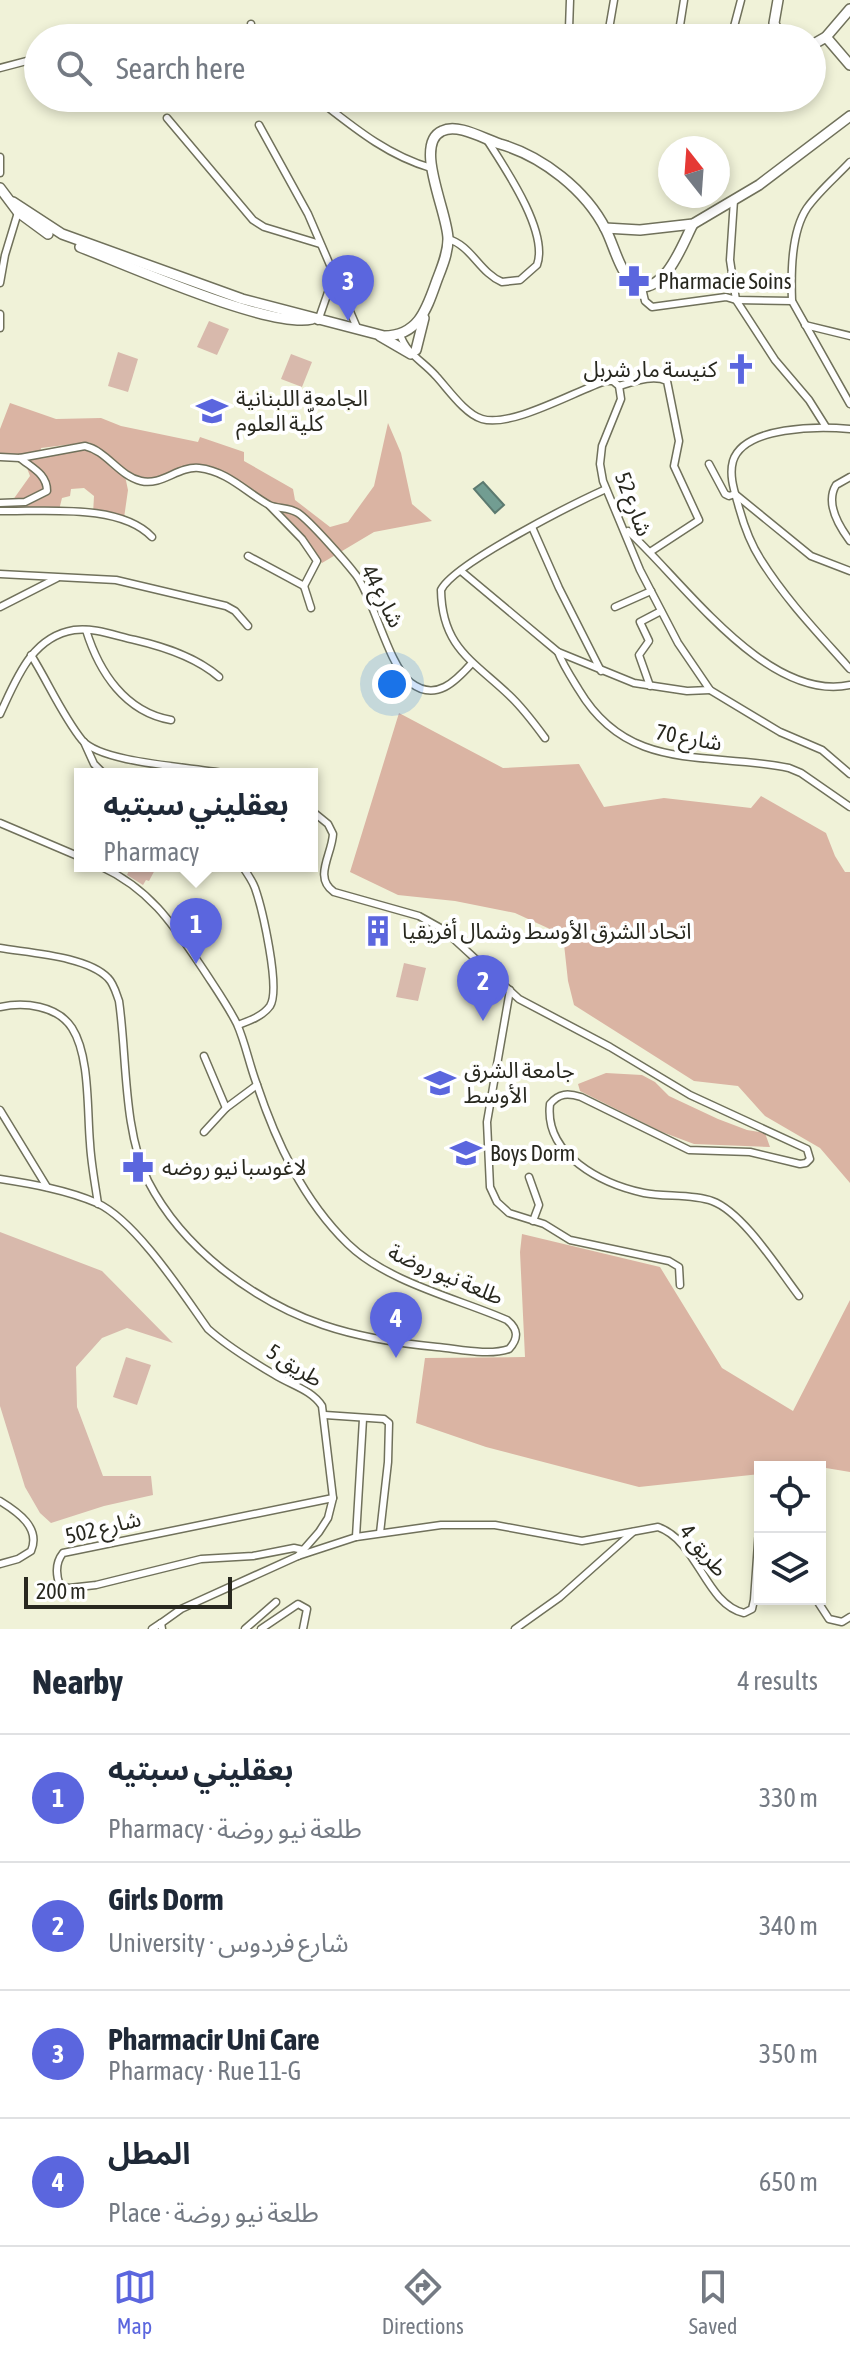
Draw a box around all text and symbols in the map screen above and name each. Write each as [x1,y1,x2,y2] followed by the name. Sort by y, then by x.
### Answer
[24,24,826,112] search box
[52,46,96,90] icon: search
[116,51,245,85] text: Search here
[658,136,730,208] north arrow
[322,255,374,321] pin: 3
[617,264,651,298] pharmacy icon: Pharmacie Soins
[658,268,792,294] place label: Pharmacie Soins
[724,352,758,386] church icon: كنيسة مار شربل
[583,356,718,383] place label: كنيسة مار شربل
[236,385,368,440] place label: الجامعة اللبنانية كلّية العلوم
[195,394,229,428] school or university icon: الجامعة اللبنانية كلّية العلوم
[606,468,658,541] street label: شارع 52
[353,560,410,633] street label: شارع 44
[372,664,412,704] your location
[653,718,724,760] street label: شارع 70
[74,768,318,872] popup
[103,787,289,821] text: بعقليني سبتيه
[103,837,200,867] text: Pharmacy
[170,898,222,964] pin: 1
[361,914,395,948] building icon: اتحاد الشرق الأوسط وشمال أفريقيا
[402,918,692,944] place label: اتحاد الشرق الأوسط وشمال أفريقيا
[457,955,509,1021] pin: 2
[464,1057,575,1108] place label: جامعة الشرق الأوسط
[423,1066,457,1100] school or university icon: جامعة الشرق الأوسط
[449,1136,483,1170] school or university icon: Boys Dorm
[490,1140,575,1166] place label: Boys Dorm
[121,1150,155,1184] pharmacy icon: لاغوسبا نيو روضه
[162,1154,306,1181] place label: لاغوسبا نيو روضه
[384,1238,508,1311] street label: طلعة نيو روضة
[370,1292,422,1358] pin: 4
[262,1338,328,1393] street label: طريق 5
[754,1461,826,1605] map controls
[754,1461,826,1533] button: locate
[63,1505,144,1553] street label: شارع 502
[674,1518,733,1582] street label: طريق 4
[754,1533,826,1605] button: layers
[24,1573,232,1609] scale bar
[36,1578,86,1604] text: 200 m
[32,1662,123,1701] text: Nearby
[737,1666,818,1696] text: 4 results
[108,1752,293,1786] text: بعقليني سبتيه
[52,1783,64,1813] text: 1
[759,1783,818,1813] text: 330 m
[108,1814,362,1844] text: Pharmacy · طلعة نيو روضة
[108,1882,224,1916] text: Girls Dorm
[52,1911,64,1941] text: 2
[759,1911,818,1941] text: 340 m
[108,1928,349,1958] text: University · شارع فردوس
[108,2022,320,2056] text: Pharmacir Uni Care
[52,2039,64,2069] text: 3
[759,2039,818,2069] text: 350 m
[108,2056,301,2086] text: Pharmacy · Rue 11-G
[108,2136,190,2170] text: المطل
[52,2167,64,2197] text: 4
[759,2167,818,2197] text: 650 m
[108,2198,319,2228] text: Place · طلعة نيو روضة
[113,2265,157,2339] tab: Map
[382,2265,464,2339] tab: Directions
[689,2265,737,2339] tab: Saved

